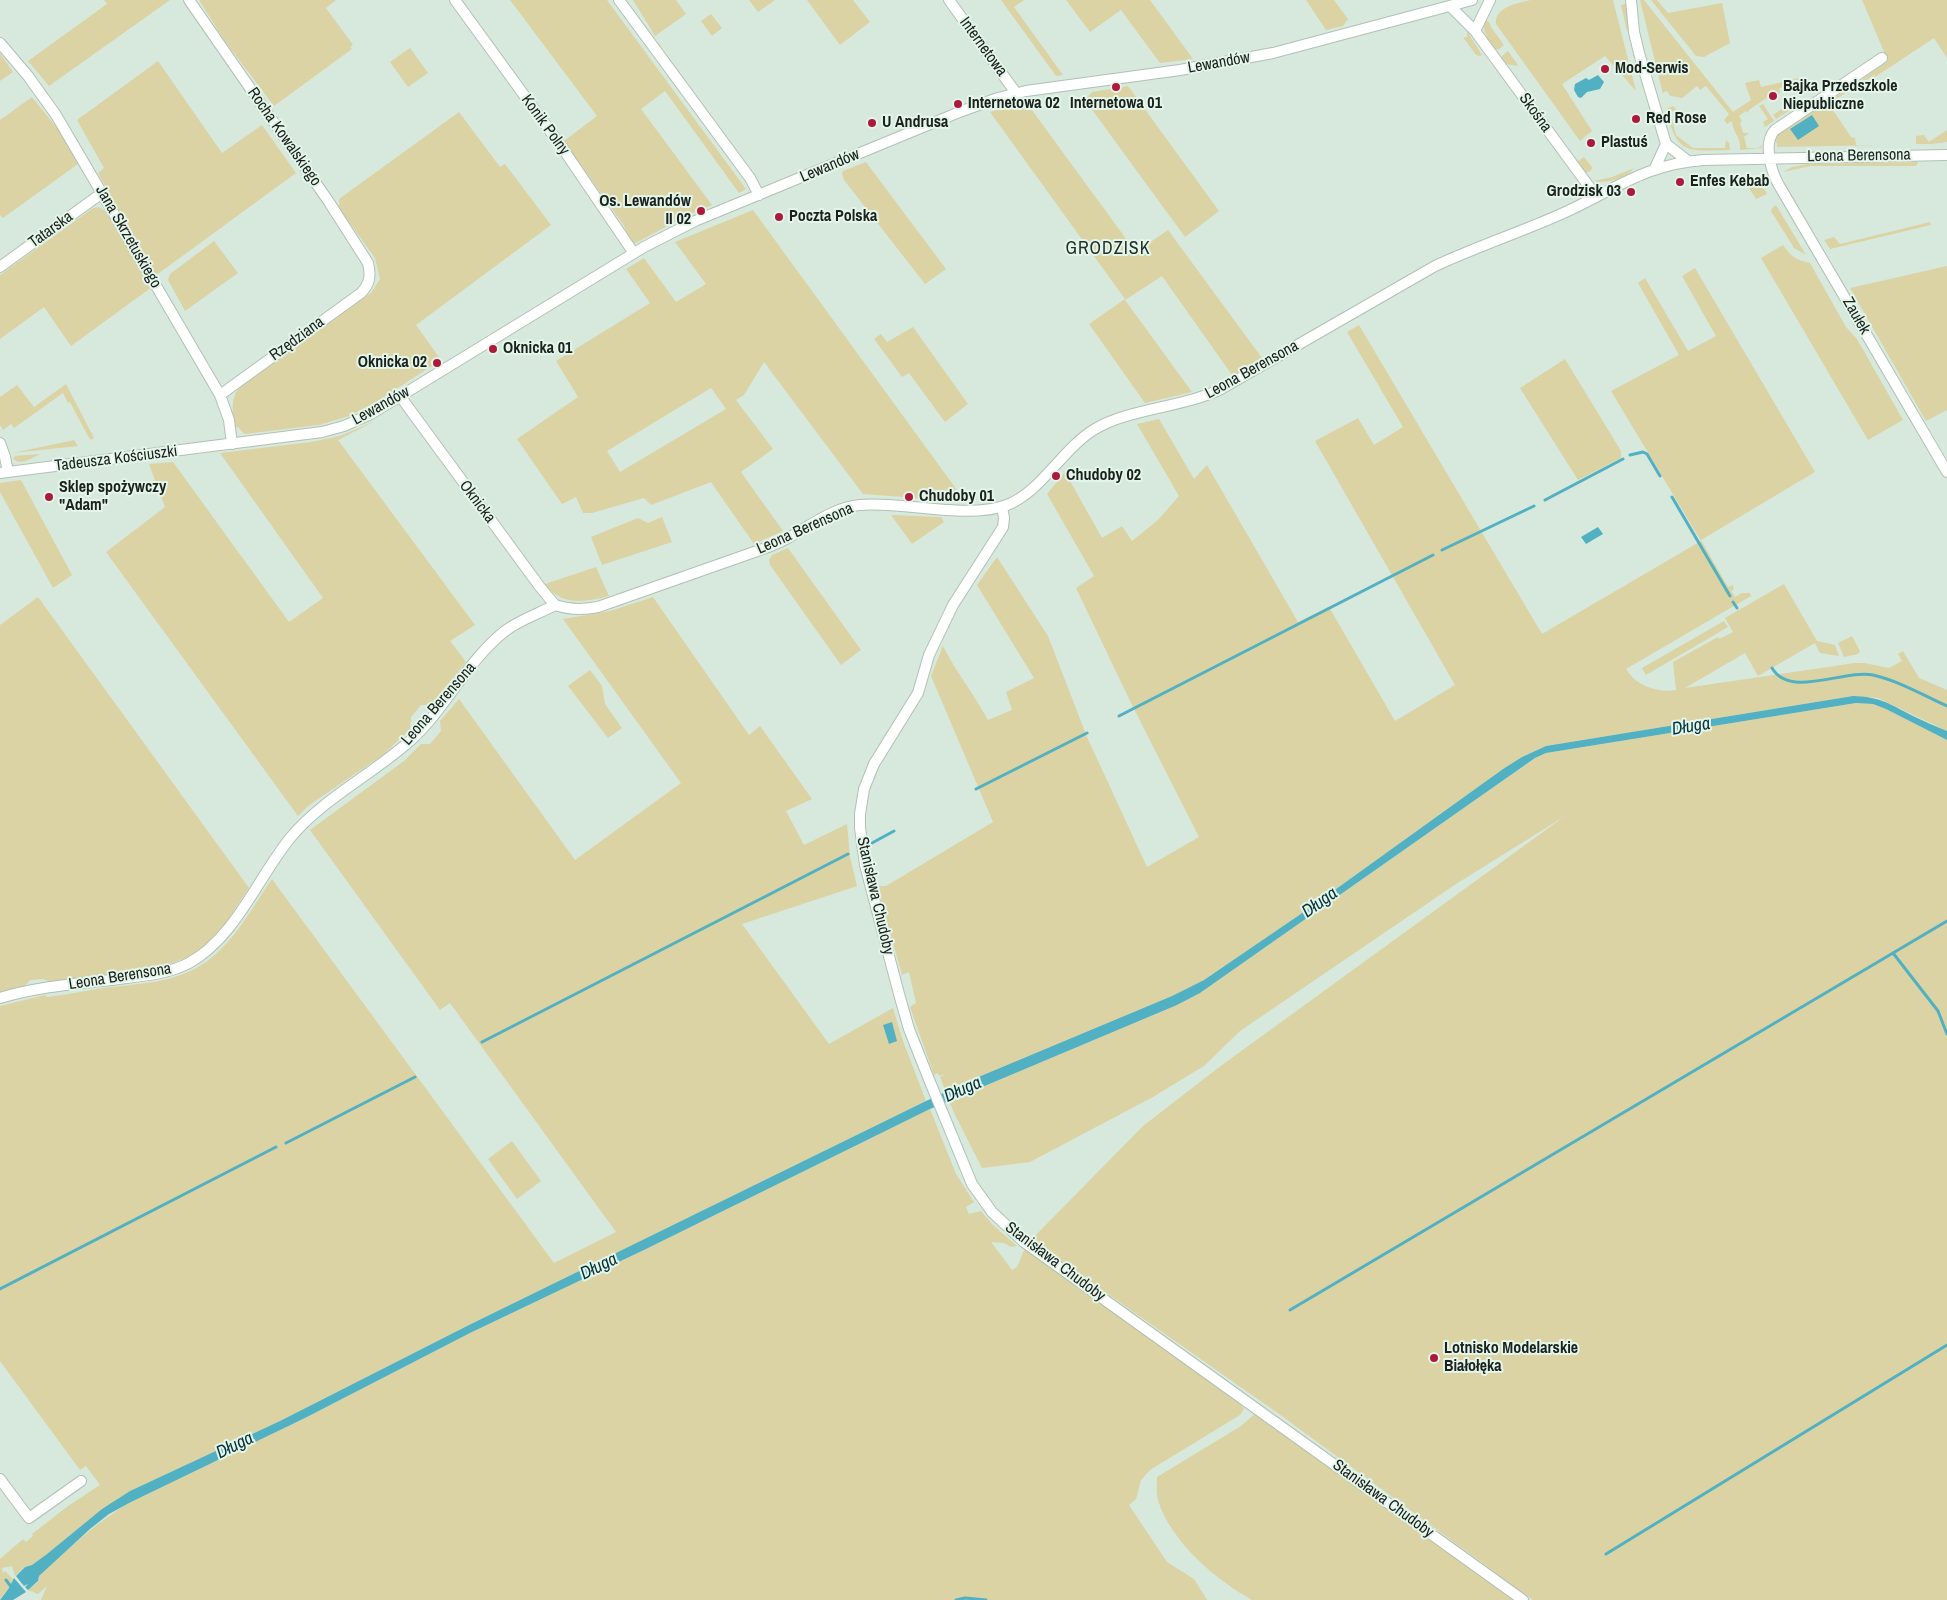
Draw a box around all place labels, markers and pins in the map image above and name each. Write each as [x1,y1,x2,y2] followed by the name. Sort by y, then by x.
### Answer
[1615,59,1689,79] place label: Mod-Serwis
[1599,63,1611,75] marker: Mod-Serwis
[1783,77,1897,115] place label: Bajka Przedszkole Niepubliczne
[1110,81,1122,93] marker: Internetowa 01
[1767,90,1779,102] marker: Bajka Przedszkole Niepubliczne
[968,94,1060,114] place label: Internetowa 02
[1070,94,1162,114] place label: Internetowa 01
[952,98,964,110] marker: Internetowa 02
[1646,109,1707,129] place label: Red Rose
[882,113,948,133] place label: U Andrusa
[1630,113,1642,125] marker: Red Rose
[866,117,878,129] marker: U Andrusa
[1601,133,1648,153] place label: Plastuś
[1585,137,1597,149] marker: Plastuś
[1690,172,1769,192] place label: Enfes Kebab
[1674,176,1686,188] marker: Enfes Kebab
[1547,182,1621,202] place label: Grodzisk 03
[1625,186,1637,198] marker: Grodzisk 03
[599,192,691,230] place label: Os. Lewandów II 02
[695,205,707,217] marker: Os. Lewandów II 02
[789,207,877,227] place label: Poczta Polska
[773,211,785,223] marker: Poczta Polska
[503,339,572,359] place label: Oknicka 01
[487,343,499,355] marker: Oknicka 01
[358,353,427,373] place label: Oknicka 02
[431,357,443,369] marker: Oknicka 02
[1066,466,1141,486] place label: Chudoby 02
[1050,470,1062,482] marker: Chudoby 02
[59,478,166,516] place label: Sklep spożywczy "Adam"
[919,487,994,507] place label: Chudoby 01
[43,491,55,503] marker: Sklep spożywczy "Adam"
[903,491,915,503] marker: Chudoby 01
[1444,1339,1578,1377] place label: Lotnisko Modelarskie Białołęka
[1428,1352,1440,1364] marker: Lotnisko Modelarskie Białołęka

